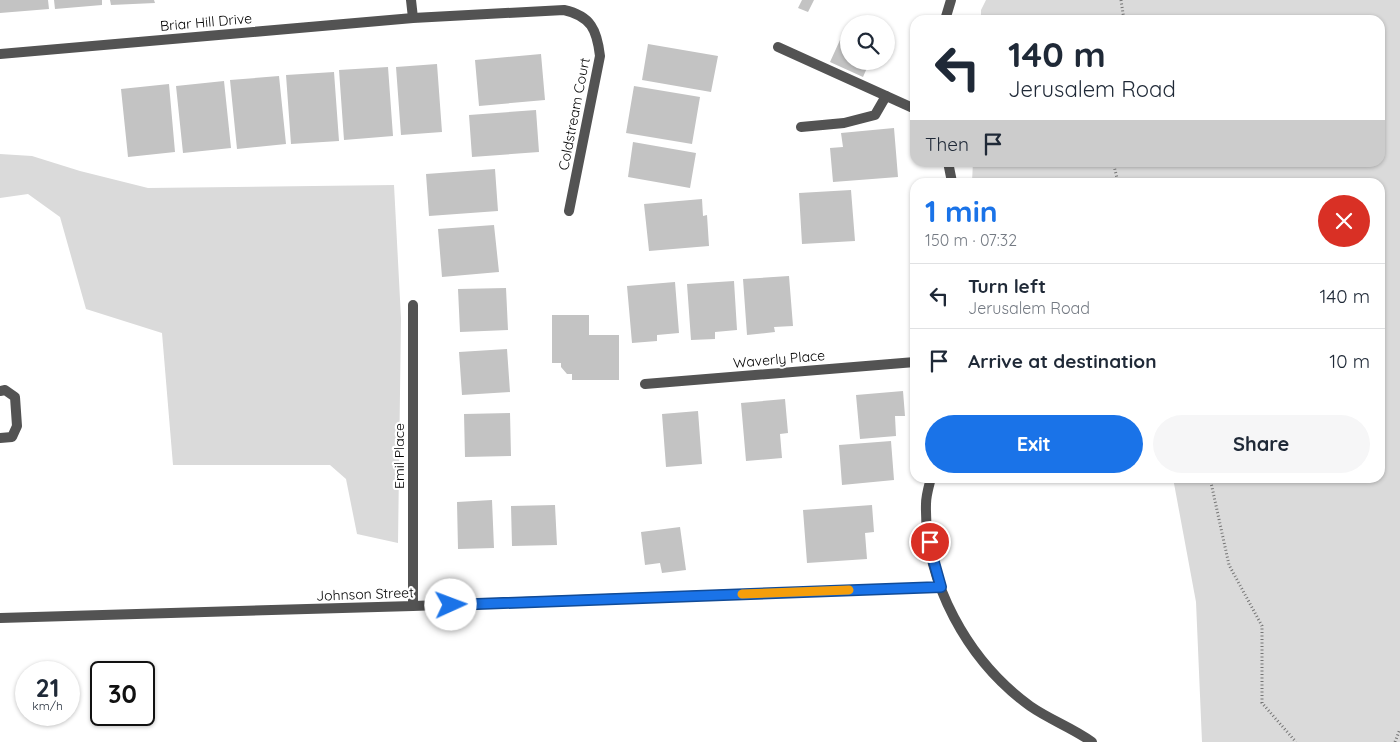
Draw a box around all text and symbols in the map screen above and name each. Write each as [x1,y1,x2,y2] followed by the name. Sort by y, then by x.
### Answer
[159,9,253,35] street label: Briar Hill Drive
[840,15,895,70] map controls
[840,15,895,70] button: search
[1008,32,1106,76] text: 140 m
[925,35,990,100] icon: left
[554,56,594,172] street label: Coldstream Court
[1008,75,1176,103] text: Jerusalem Road
[979,130,1007,158] icon: arrive
[925,132,969,156] text: Then
[925,192,998,230] text: 1 min
[1318,195,1370,247] button: close
[925,230,1017,250] text: 150 m · 07:32
[968,274,1046,298] text: Turn left
[925,282,953,310] icon: left
[1319,284,1370,308] text: 140 m
[968,298,1090,318] text: Jerusalem Road
[732,346,826,372] street label: Waverly Place
[925,347,953,375] icon: arrive
[968,349,1157,373] text: Arrive at destination
[1329,349,1370,373] text: 10 m
[925,415,1143,473] button: Exit
[1153,415,1370,473] button: Share
[390,423,408,489] street label: Emil Place
[909,521,951,563] pin
[916,528,944,556] icon: arrive
[424,578,476,630] position arrow
[316,583,414,605] street label: Johnson Street
[90,661,155,726] speed limit sign: 30
[36,672,59,703] text: 21
[32,698,63,713] text: km/h

